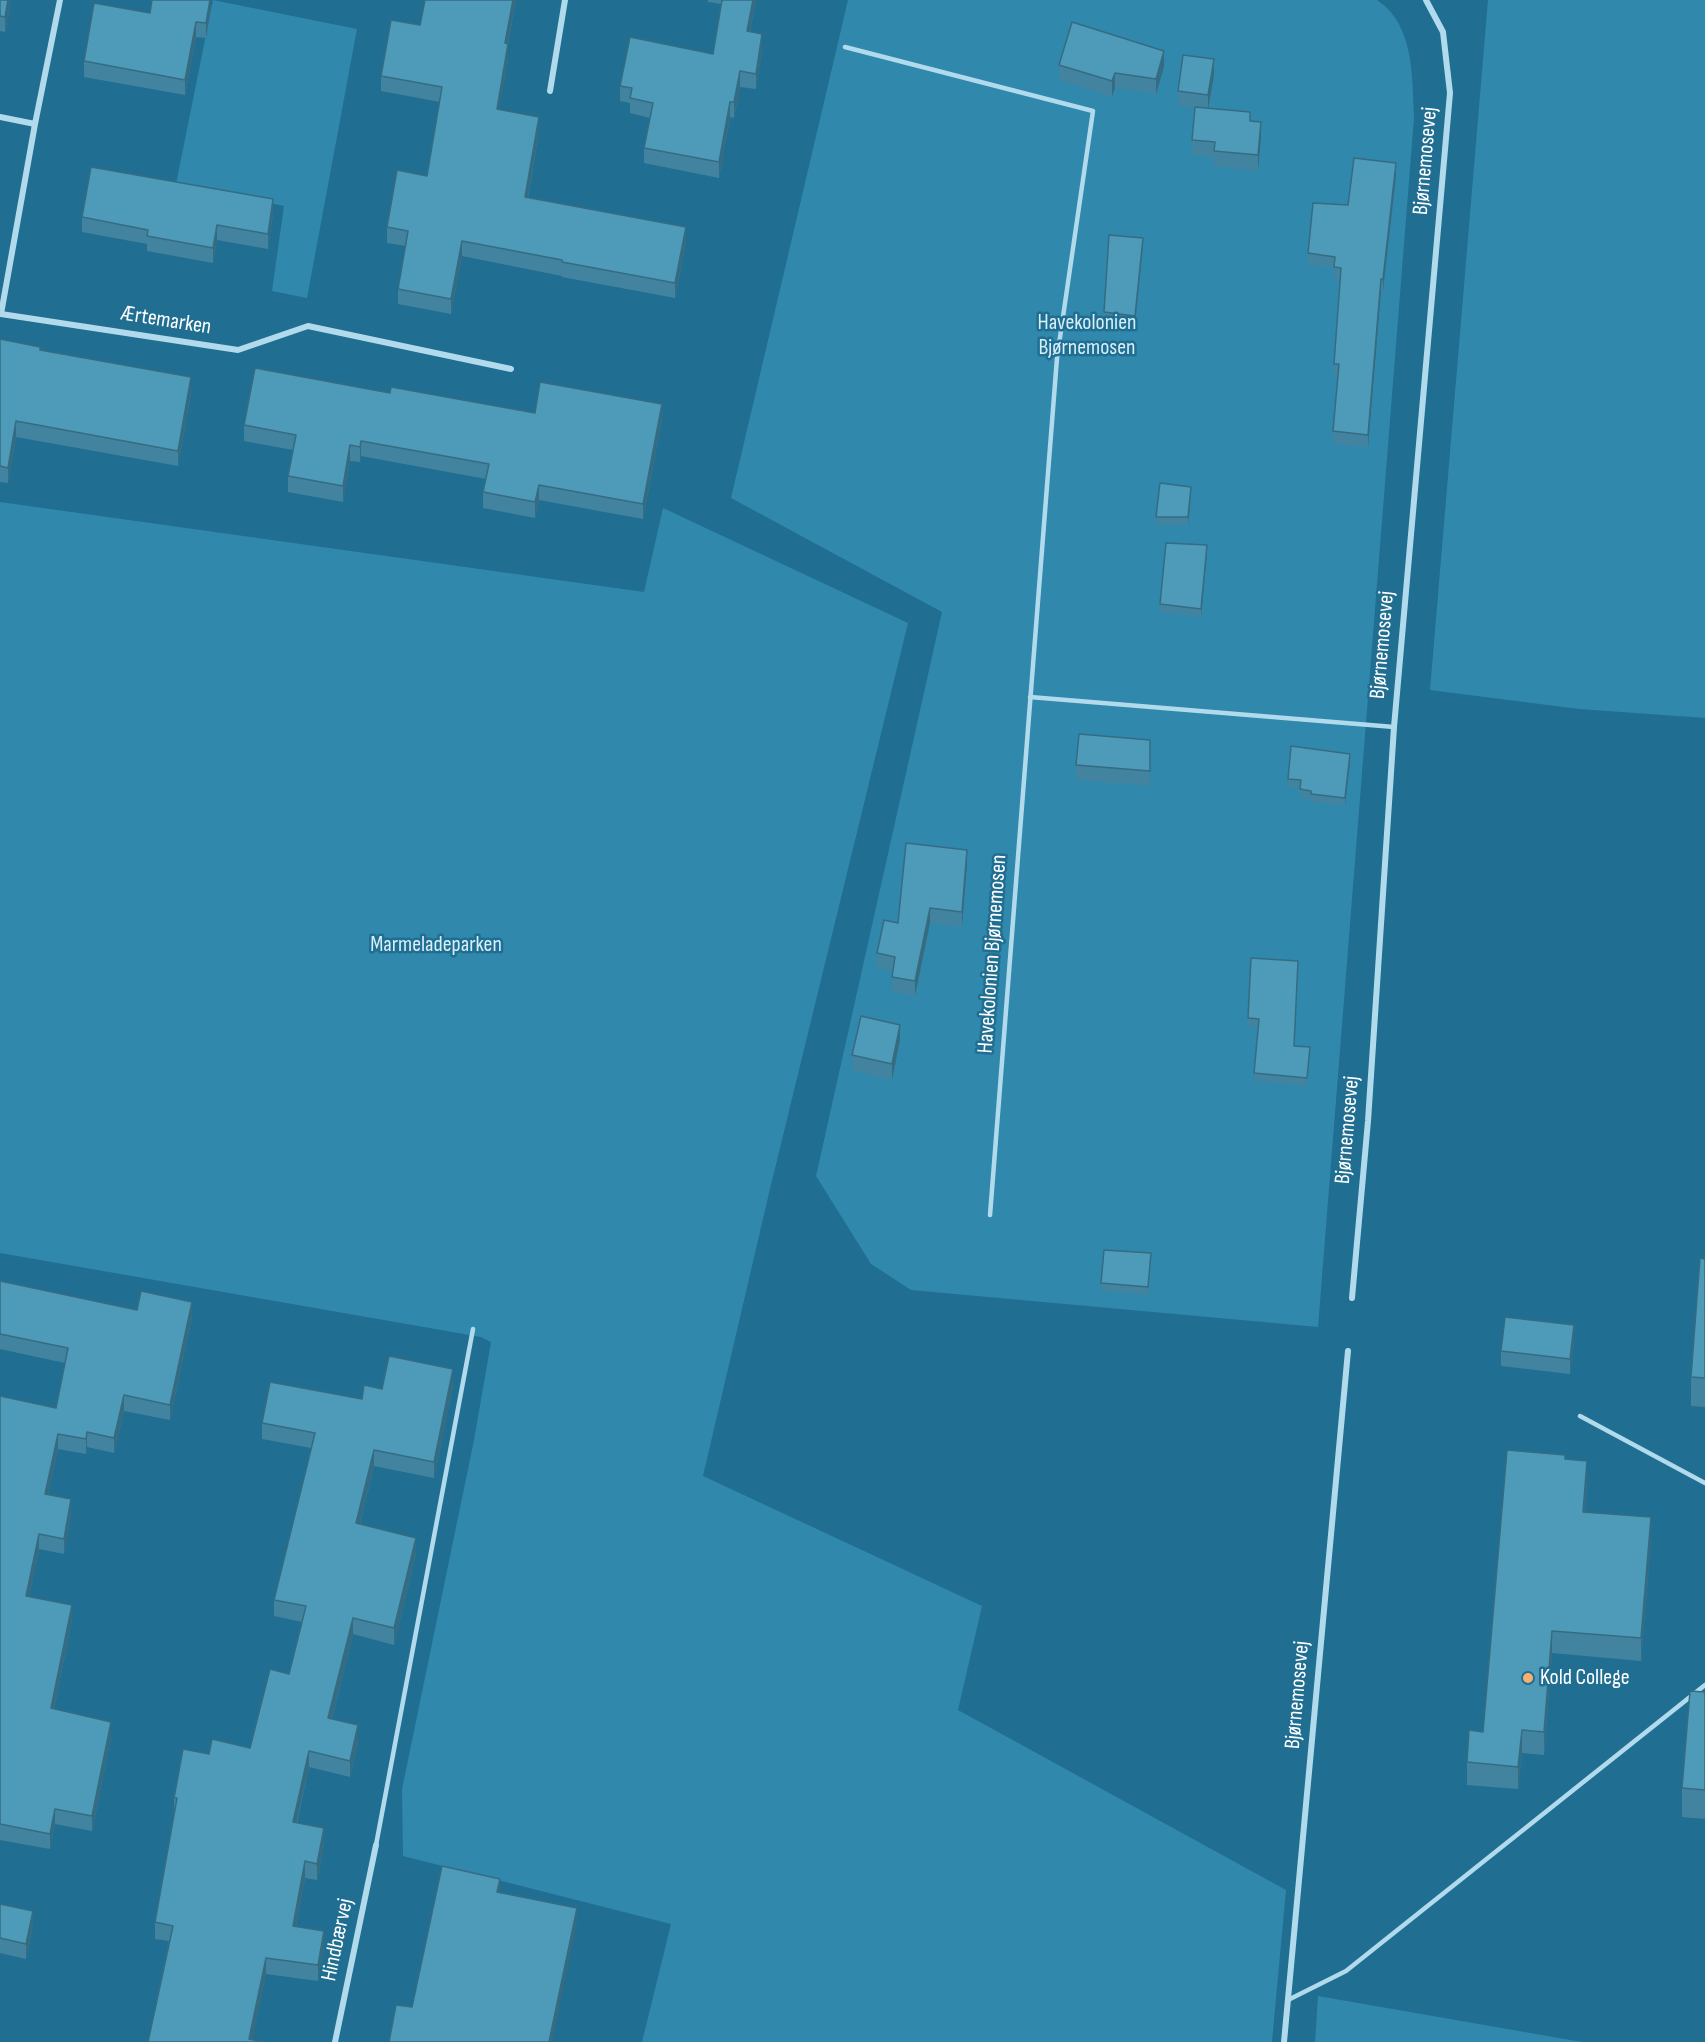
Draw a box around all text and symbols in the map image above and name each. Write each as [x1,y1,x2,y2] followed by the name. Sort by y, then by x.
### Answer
[1408,106,1444,216] street label: Bjørnemosevej
[119,301,213,341] street label: Ærtemarken
[1038,310,1136,362] park label: Havekolonien Bjørnemosen
[1365,590,1401,700] street label: Bjørnemosevej
[973,854,1013,1054] street label: Havekolonien Bjørnemosen
[370,932,502,958] park label: Marmeladeparken
[1330,1075,1366,1185] street label: Bjørnemosevej
[1280,1640,1316,1750] street label: Bjørnemosevej
[1540,1665,1630,1691] place label: Kold College
[1521,1671,1535,1685] marker: Kold College
[316,1896,360,1984] street label: Hindbærvej

